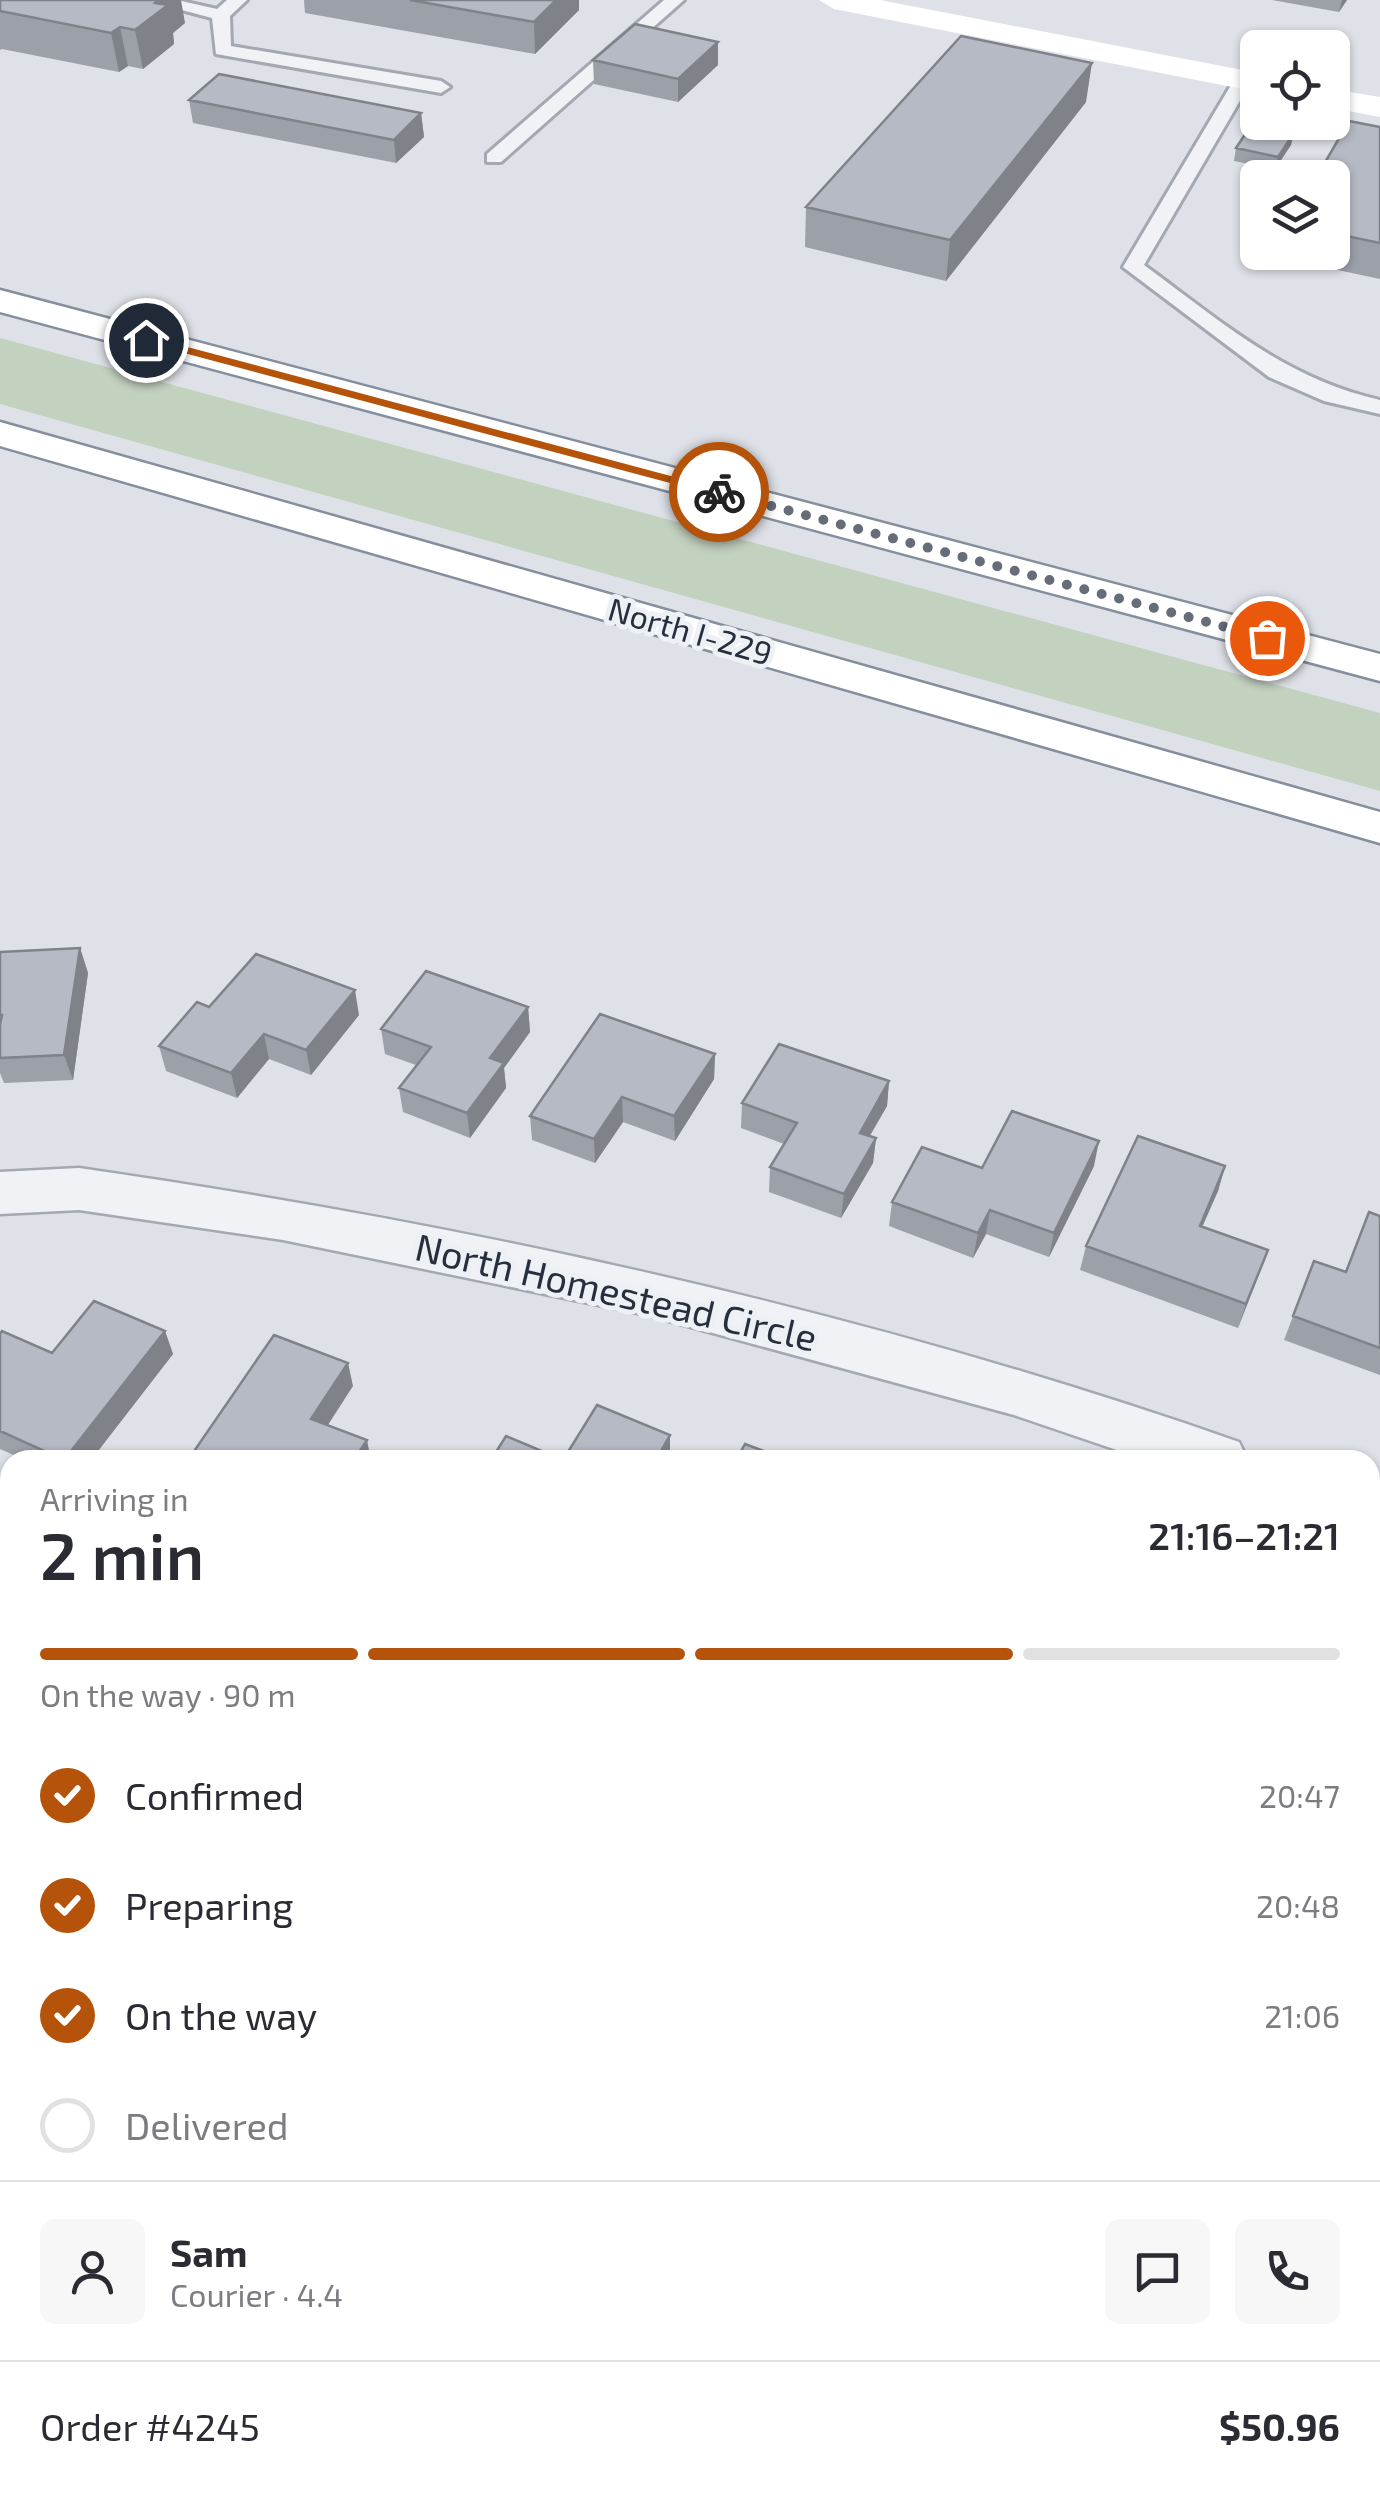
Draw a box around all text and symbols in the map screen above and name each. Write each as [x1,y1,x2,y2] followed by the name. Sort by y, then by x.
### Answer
[1240,30,1350,270] map controls
[1240,30,1350,140] button: locate
[1240,160,1350,270] button: layers
[104,298,189,383] pin
[119,313,174,368] icon: home
[669,442,769,542] courier
[692,465,747,520] icon: bike
[604,589,777,672] street label: North I-229
[1225,596,1310,681] pin
[1240,611,1295,666] icon: bag
[411,1222,822,1360] street label: North Homestead Circle
[40,1479,189,1517] text: Arriving in
[1148,1512,1340,1558] text: 21:16–21:21
[40,1515,204,1593] text: 2 min
[40,1675,296,1713] text: On the way · 90 m
[40,1768,95,1823] icon: check
[125,1772,304,1818] text: Confirmed
[1259,1776,1340,1814] text: 20:47
[40,1878,95,1933] icon: check
[125,1882,293,1928] text: Preparing
[1256,1886,1340,1924] text: 20:48
[40,1988,95,2043] icon: check
[125,1992,317,2038] text: On the way
[1264,1996,1340,2034] text: 21:06
[125,2102,289,2148] text: Delivered
[40,2219,145,2324] button: person
[1105,2219,1210,2324] button: chat
[1235,2219,1340,2324] button: phone
[170,2229,247,2275] text: Sam
[170,2275,343,2313] text: Courier · 4.4
[40,2403,260,2449] text: Order #4245
[1219,2403,1340,2449] text: $50.96

